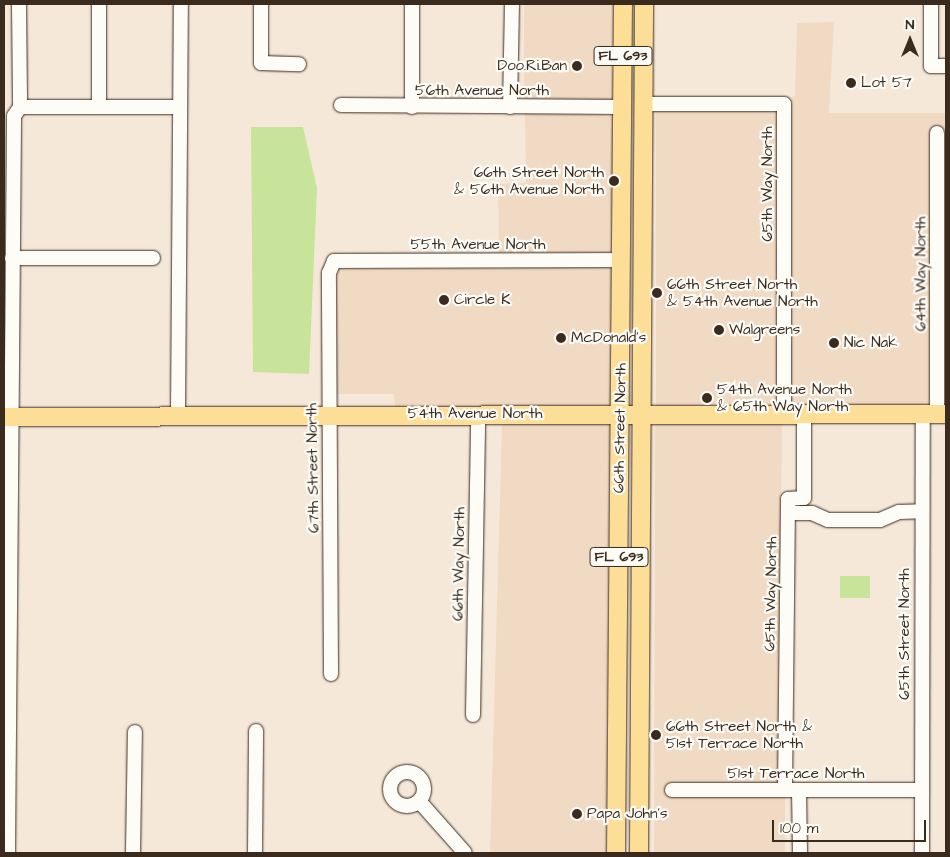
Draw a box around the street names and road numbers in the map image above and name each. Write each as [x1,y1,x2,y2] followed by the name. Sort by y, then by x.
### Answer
[593,44,653,68] road number: FL 693
[415,82,549,100] street label: 56th Avenue North
[759,126,777,242] street label: 65th Way North
[912,217,930,331] street label: 64th Way North
[410,236,546,254] street label: 55th Avenue North
[610,363,630,493] street label: 66th Street North
[303,403,323,533] street label: 67th Street North
[408,405,542,423] street label: 54th Avenue North
[449,507,469,621] street label: 66th Way North
[761,536,781,652] street label: 65th Way North
[589,546,649,568] road number: FL 693
[896,568,914,700] street label: 65th Street North
[727,765,865,783] street label: 51st Terrace North

